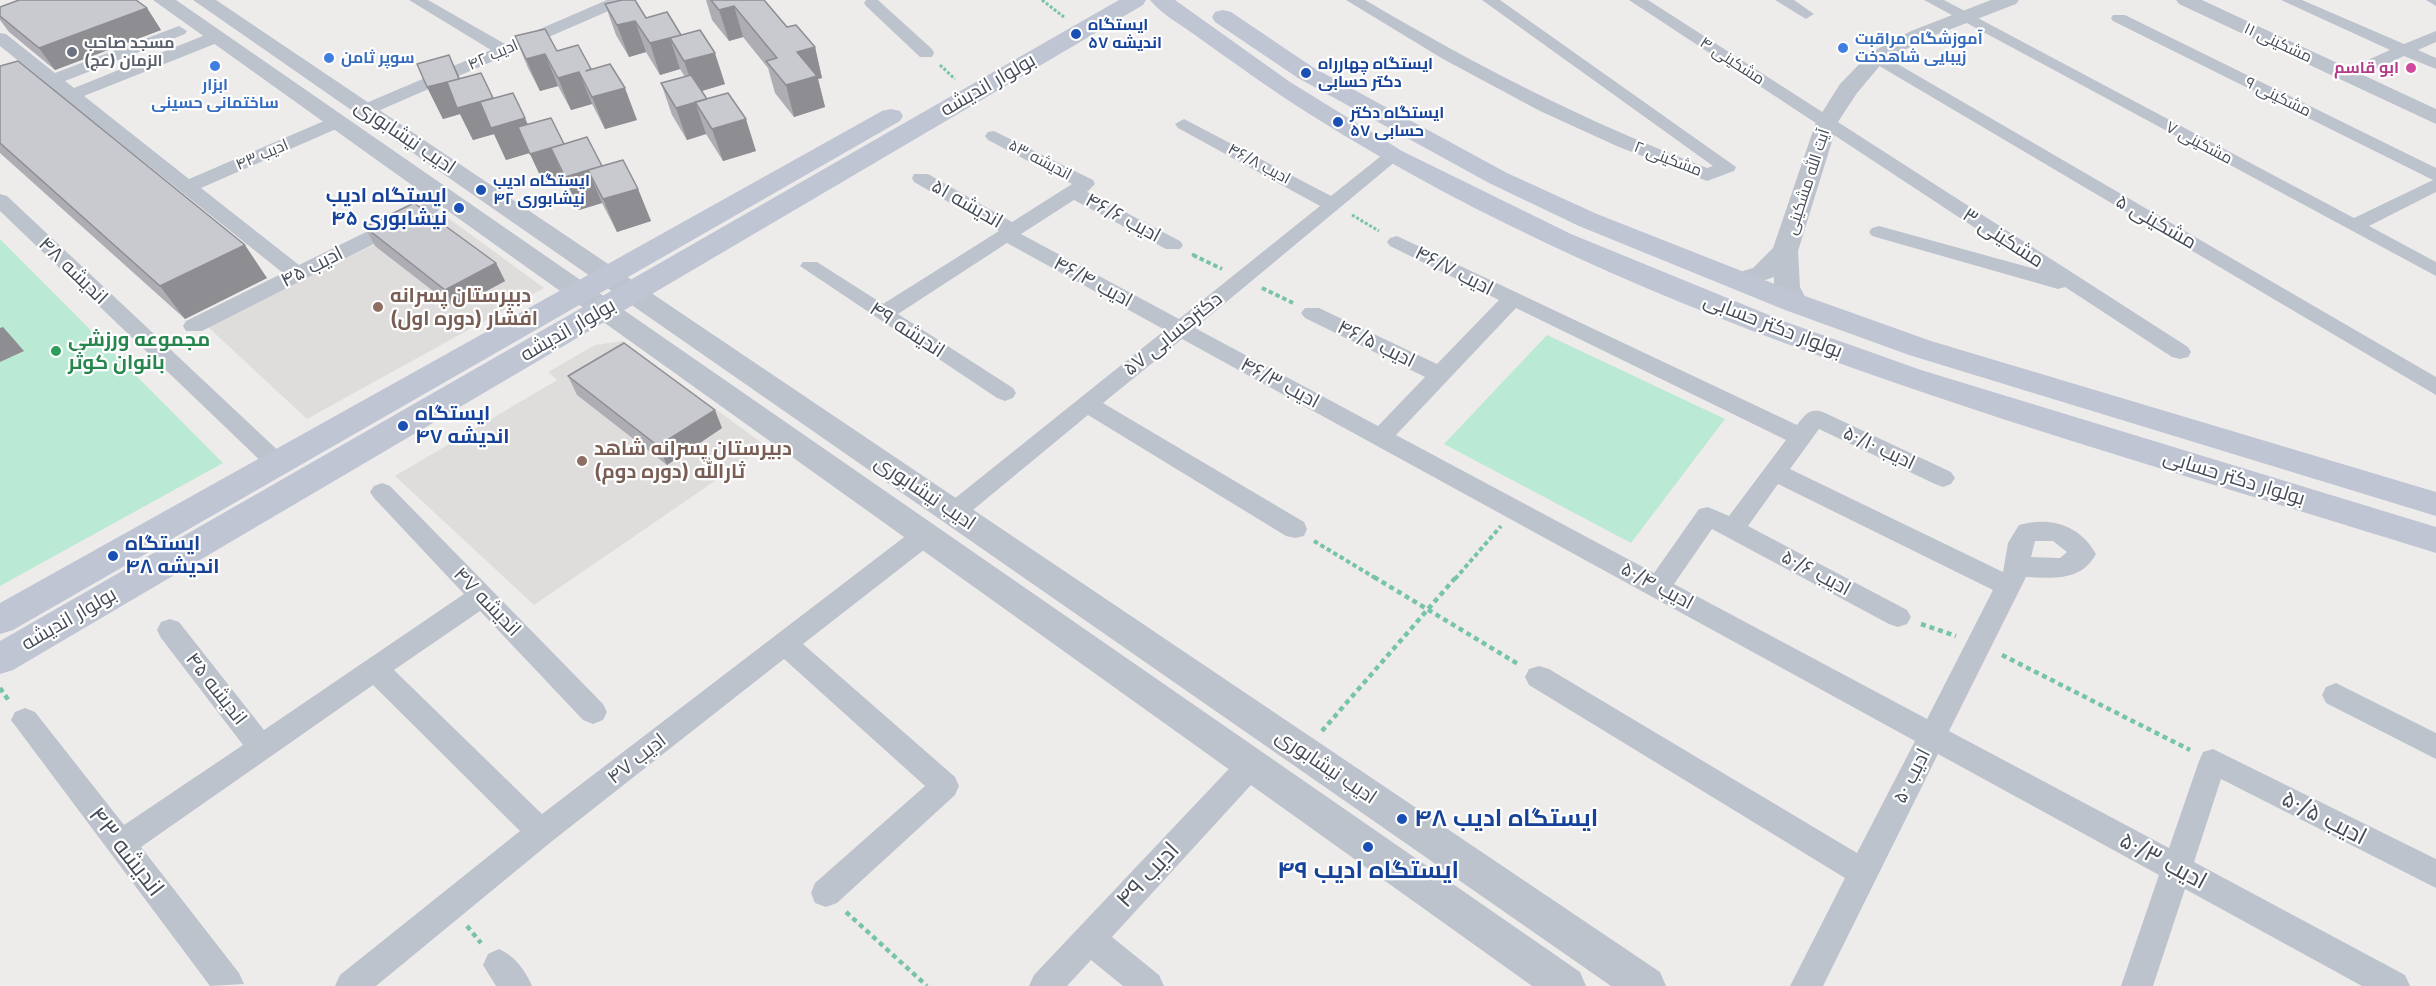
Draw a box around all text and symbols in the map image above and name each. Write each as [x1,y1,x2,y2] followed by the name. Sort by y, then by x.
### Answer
[1088,15,1162,53] place label: ایستگاه اندیشه ۵۷
[2241,19,2315,67] street label: مشکینی ۱۱
[1069,27,1083,41] marker: ایستگاه اندیشه ۵۷
[1855,29,1983,67] place label: آموزشگاه مراقبت زیبایی شاهدخت
[84,33,175,71] place label: مسجد صاحب الزمان (عج)
[1696,33,1768,89] street label: مشکینی ۴
[465,35,521,75] street label: ادیب ۴۲
[1836,41,1850,55] marker: آموزشگاه مراقبت زیبایی شاهدخت
[65,45,79,59] marker: مسجد صاحب الزمان (عج)
[341,48,414,68] place label: سوپر ثامن
[936,48,1040,122] street label: بولوار اندیشه
[322,51,336,65] marker: سوپر ثامن
[1318,54,1433,92] place label: ایستگاه چهارراه دکتر حسابی
[2334,58,2399,78] place label: ابو قاسم
[208,59,222,73] marker: ابزار ساختمانی حسینی
[2404,61,2418,75] marker: ابو قاسم
[1299,66,1313,80] marker: ایستگاه چهارراه دکتر حسابی
[2242,73,2314,121] street label: مشکینی ۹
[151,75,279,113] place label: ابزار ساختمانی حسینی
[350,94,460,180] street label: ادیب نیشابوری
[1350,103,1444,141] place label: ایستگاه دکتر حسابی ۵۷
[1331,115,1345,129] marker: ایستگاه دکتر حسابی ۵۷
[2162,117,2236,169] street label: مشکینی ۷
[1782,127,1834,237] street label: آیت الله مشکینی
[233,135,291,175] street label: ادیب ۴۳
[1005,135,1075,185] street label: اندیشه ۵۳
[1631,137,1705,181] street label: مشکینی ۲
[1225,140,1293,188] street label: ادیب ۴۶/۸
[493,171,590,209] place label: ایستگاه ادیب نیشابوری ۴۲
[927,174,1007,234] street label: اندیشه ۵۱
[474,183,488,197] marker: ایستگاه ادیب نیشابوری ۴۲
[326,184,447,231] place label: ایستگاه ادیب نیشابوری ۴۵
[1081,188,1165,248] street label: ادیب ۴۶/۶
[2111,189,2201,255] street label: مشکینی ۵
[452,201,466,215] marker: ایستگاه ادیب نیشابوری ۴۵
[1958,203,2048,273] street label: مشکینی ۳
[33,232,113,310] street label: اندیشه ۴۸
[277,241,347,293] street label: ادیب ۴۵
[1411,241,1497,301] street label: ادیب ۴۶/۷
[1050,251,1136,313] street label: ادیب ۴۶/۴
[390,284,538,331] place label: دبیرستان پسرانه افشار (دوره اول)
[1119,287,1227,381] street label: دکترحسابی ۵۷
[1700,288,1846,364] street label: بولوار دکتر حسابی
[516,293,620,367] street label: بولوار اندیشه
[865,297,949,363] street label: اندیشه ۴۹
[371,300,385,314] marker: دبیرستان پسرانه افشار (دوره اول)
[1333,315,1419,373] street label: ادیب ۴۶/۵
[68,328,210,375] place label: مجموعه ورزشی بانوان کوثر
[49,344,63,358] marker: مجموعه ورزشی بانوان کوثر
[1236,352,1324,414] street label: ادیب ۴۶/۳
[415,402,510,449] place label: ایستگاه اندیشه ۴۷
[396,419,410,433] marker: ایستگاه اندیشه ۴۷
[1839,421,1919,475] street label: ادیب ۵۰/۱۰
[594,437,792,484] place label: دبیرستان پسرانه شاهد ثارالله (دوره دوم)
[2160,445,2308,511] street label: بولوار دکتر حسابی
[870,450,980,536] street label: ادیب نیشابوری
[575,454,589,468] marker: دبیرستان پسرانه شاهد ثارالله (دوره دوم)
[125,532,220,579] place label: ایستگاه اندیشه ۴۸
[1777,545,1855,601] street label: ادیب ۵۰/۶
[106,549,120,563] marker: ایستگاه اندیشه ۴۸
[1617,557,1697,615] street label: ادیب ۵۰/۴
[448,562,526,642] street label: اندیشه ۴۷
[17,582,121,656] street label: بولوار اندیشه
[180,648,252,730] street label: اندیشه ۴۵
[1271,724,1381,810] street label: ادیب نیشابوری
[603,729,671,789] street label: ادیب ۴۷
[1888,745,1936,807] street label: ادیب ۵۰
[2277,784,2371,852] street label: ادیب ۵۰/۵
[82,802,170,902] street label: اندیشه ۴۳
[1414,805,1598,833] place label: ایستگاه ادیب ۴۸
[1395,812,1409,826] marker: ایستگاه ادیب ۴۸
[2114,826,2212,896] street label: ادیب ۵۰/۳
[1110,836,1186,914] street label: ادیب ۴۹
[1361,840,1375,854] marker: ایستگاه ادیب ۴۹
[1277,857,1459,885] place label: ایستگاه ادیب ۴۹

